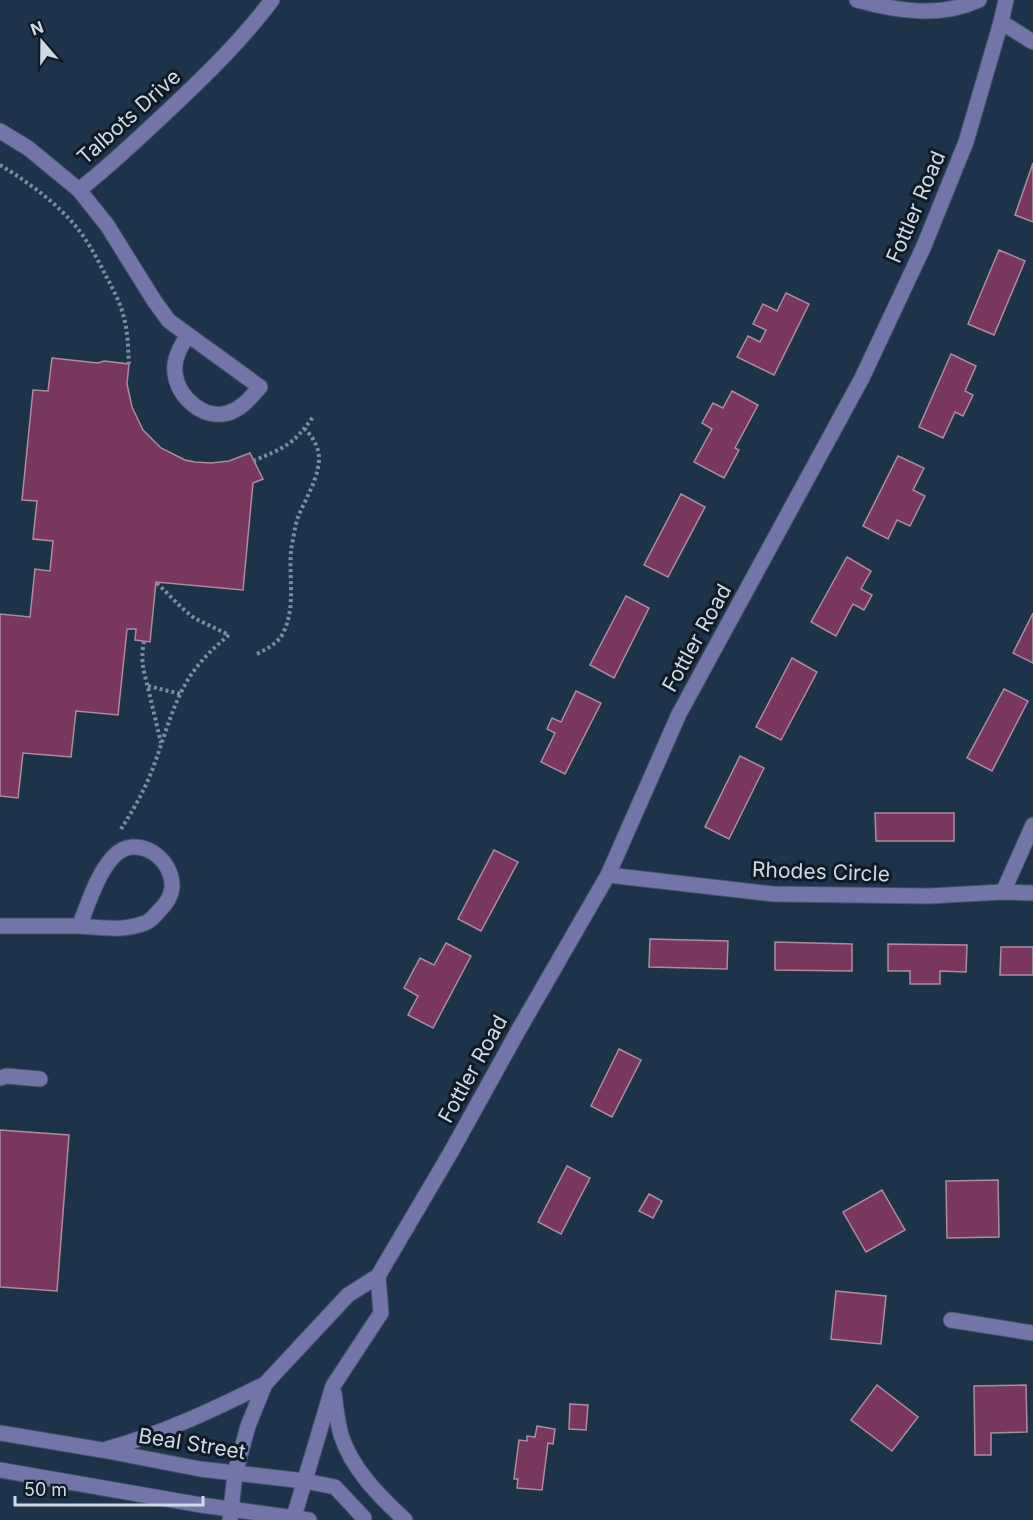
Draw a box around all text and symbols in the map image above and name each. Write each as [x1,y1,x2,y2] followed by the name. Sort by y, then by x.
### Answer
[12,12,72,72] north arrow
[28,16,46,39] text: N
[72,64,185,169] street label: Talbots Drive
[881,147,950,267] street label: Fottler Road
[657,580,736,696] street label: Fottler Road
[752,857,890,886] street label: Rhodes Circle
[433,1011,512,1127] street label: Fottler Road
[137,1423,248,1464] street label: Beal Street
[15,1469,202,1507] scale bar
[24,1479,67,1500] text: 50 m

